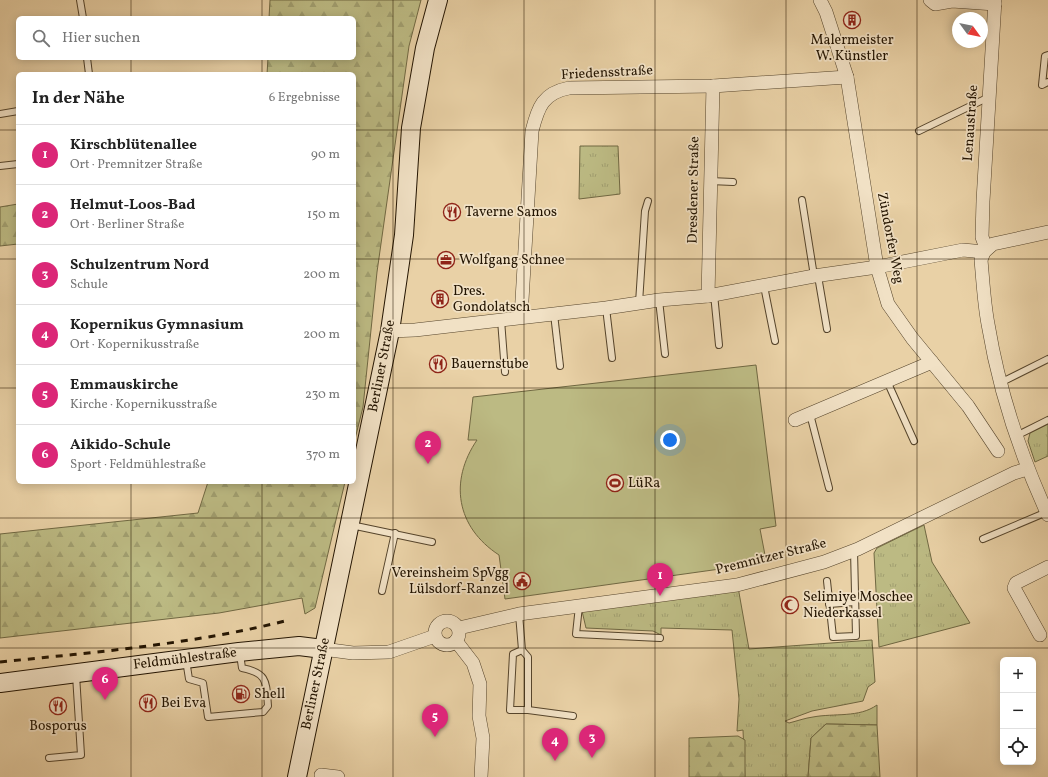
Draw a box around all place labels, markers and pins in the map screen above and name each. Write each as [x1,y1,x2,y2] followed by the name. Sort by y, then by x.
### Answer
[842,10,862,30] building icon: Malermeister W. Künstler
[810,31,894,66] place label: Malermeister W. Künstler
[442,202,462,222] restaurant icon: Taverne Samos
[465,203,557,222] place label: Taverne Samos
[436,250,456,270] office icon: Wolfgang Schnee
[459,251,565,270] place label: Wolfgang Schnee
[453,282,530,317] place label: Dres. Gondolatsch
[430,289,450,309] building icon: Dres. Gondolatsch
[428,354,448,374] restaurant icon: Bauernstube
[451,355,529,374] place label: Bauernstube
[415,431,441,464] pin: 2
[605,473,625,493] sports icon: LüRa
[628,474,660,493] place label: LüRa
[647,563,673,596] pin: 1
[392,564,509,599] place label: Vereinsheim SpVgg Lülsdorf-Ranzel
[512,571,532,591] public building icon: Vereinsheim SpVgg Lülsdorf-Ranzel
[803,588,913,623] place label: Selimiye Moschee Niederkassel
[780,595,800,615] mosque icon: Selimiye Moschee Niederkassel
[92,667,118,700] pin: 6
[231,684,251,704] fuel station icon: Shell
[254,685,285,704] place label: Shell
[138,693,158,713] restaurant icon: Bei Eva
[161,694,206,713] place label: Bei Eva
[48,696,68,716] restaurant icon: Bosporus
[422,704,448,737] pin: 5
[29,717,87,736] place label: Bosporus
[579,725,605,758] pin: 3
[542,728,568,761] pin: 4

